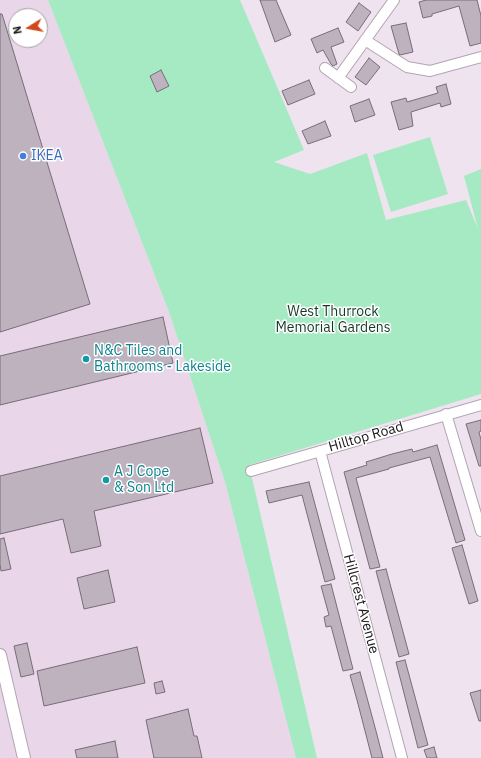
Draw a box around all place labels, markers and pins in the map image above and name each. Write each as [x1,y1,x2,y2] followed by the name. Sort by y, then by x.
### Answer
[31,148,63,164] place label: IKEA
[18,151,28,161] marker: IKEA
[94,343,231,376] place label: N&C Tiles and Bathrooms - Lakeside
[81,354,91,364] marker: N&C Tiles and Bathrooms - Lakeside
[114,464,174,496] place label: A J Cope & Son Ltd
[101,475,111,485] marker: A J Cope & Son Ltd

